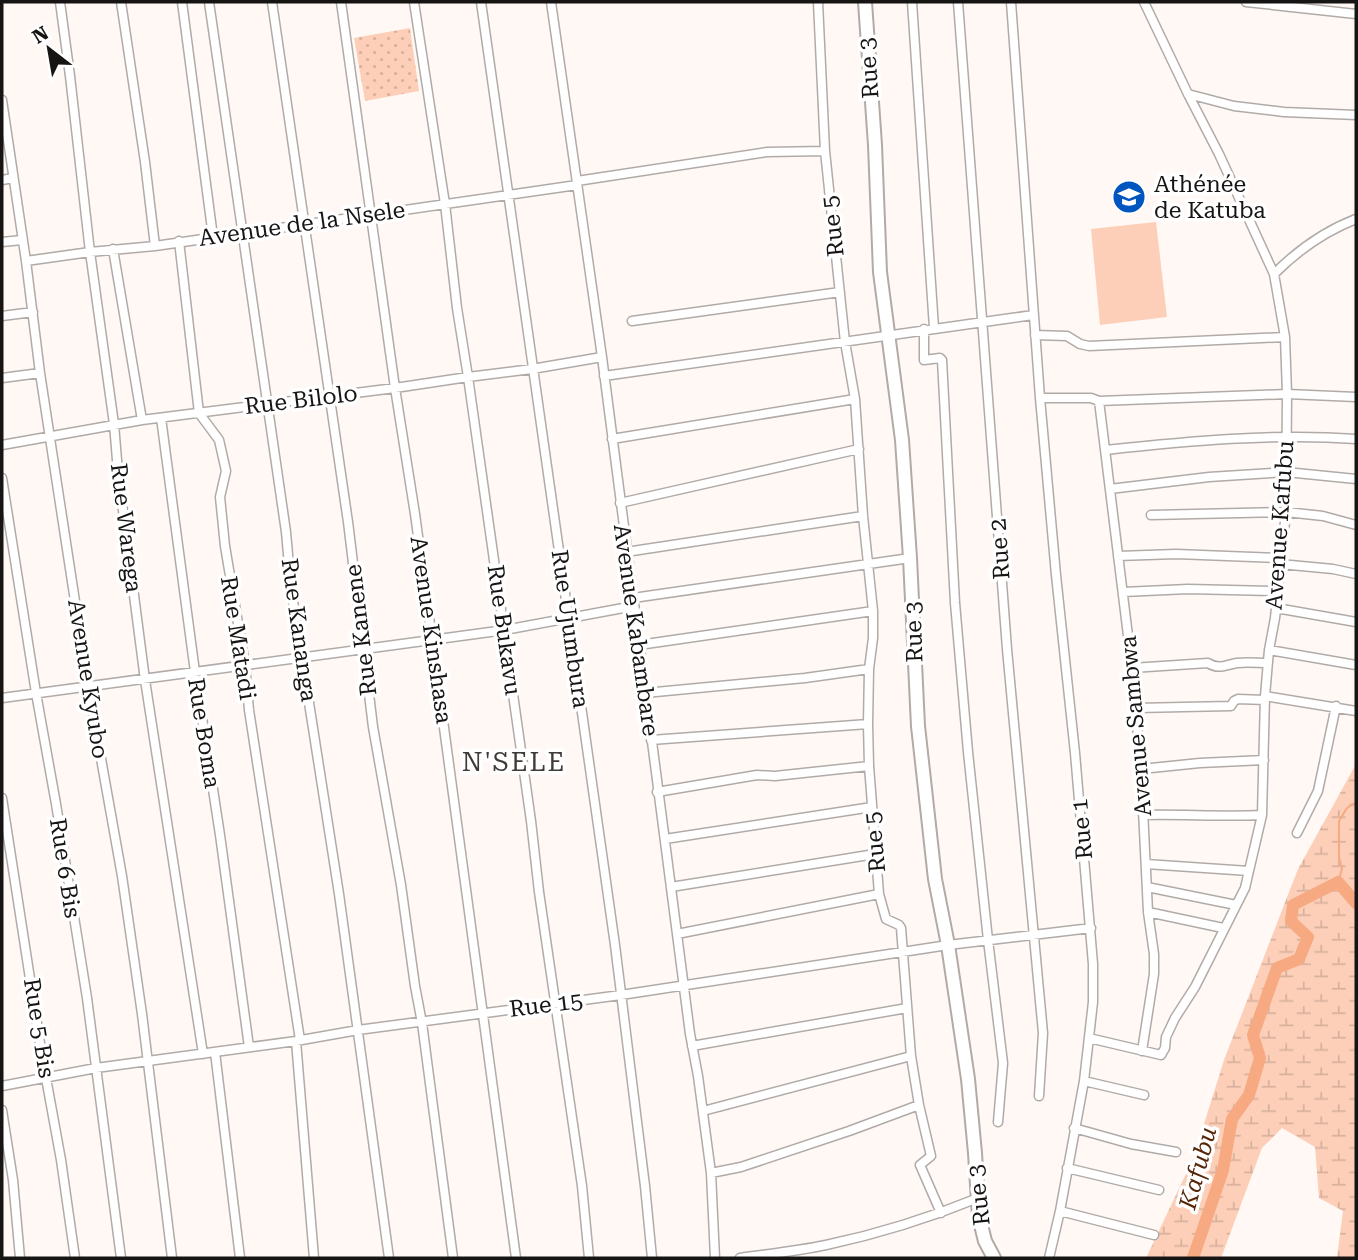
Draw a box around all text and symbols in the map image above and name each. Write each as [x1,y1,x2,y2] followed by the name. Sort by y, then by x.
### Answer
[14,14,84,84] north arrow
[28,21,53,48] text: N
[853,37,885,99] street label: Rue 3
[1154,171,1266,224] place label: Athénée de Katuba
[1110,178,1148,216] school or university icon: Athénée de Katuba
[816,194,850,258] street label: Rue 5
[197,196,407,252] street label: Avenue de la Nsele
[243,380,359,420] street label: Rue Bilolo
[1261,439,1299,611] street label: Avenue Kafubu
[105,462,147,595] street label: Rue Warega
[984,518,1016,580] street label: Rue 2
[608,522,664,738] street label: Avenue Kabambare
[404,535,458,726] street label: Avenue Kinshasa
[546,548,595,710] street label: Rue Ujumbura
[276,557,322,704] street label: Rue Kananga
[340,563,382,697] street label: Rue Kanene
[481,563,527,697] street label: Rue Bukavu
[215,574,261,702] street label: Rue Matadi
[62,597,114,761] street label: Avenue Kyubo
[899,601,929,663] street label: Rue 3
[1115,634,1157,818] street label: Avenue Sambwa
[182,676,226,791] street label: Rue Boma
[462,747,566,777] district label: N'SELE
[1066,797,1098,861] street label: Rue 1
[859,810,891,874] street label: Rue 5
[44,816,86,920] street label: Rue 6 Bis
[18,976,60,1080] street label: Rue 5 Bis
[508,987,584,1023] street label: Rue 15
[1173,1124,1222,1213] water label: Kafubu
[962,1163,996,1227] street label: Rue 3

